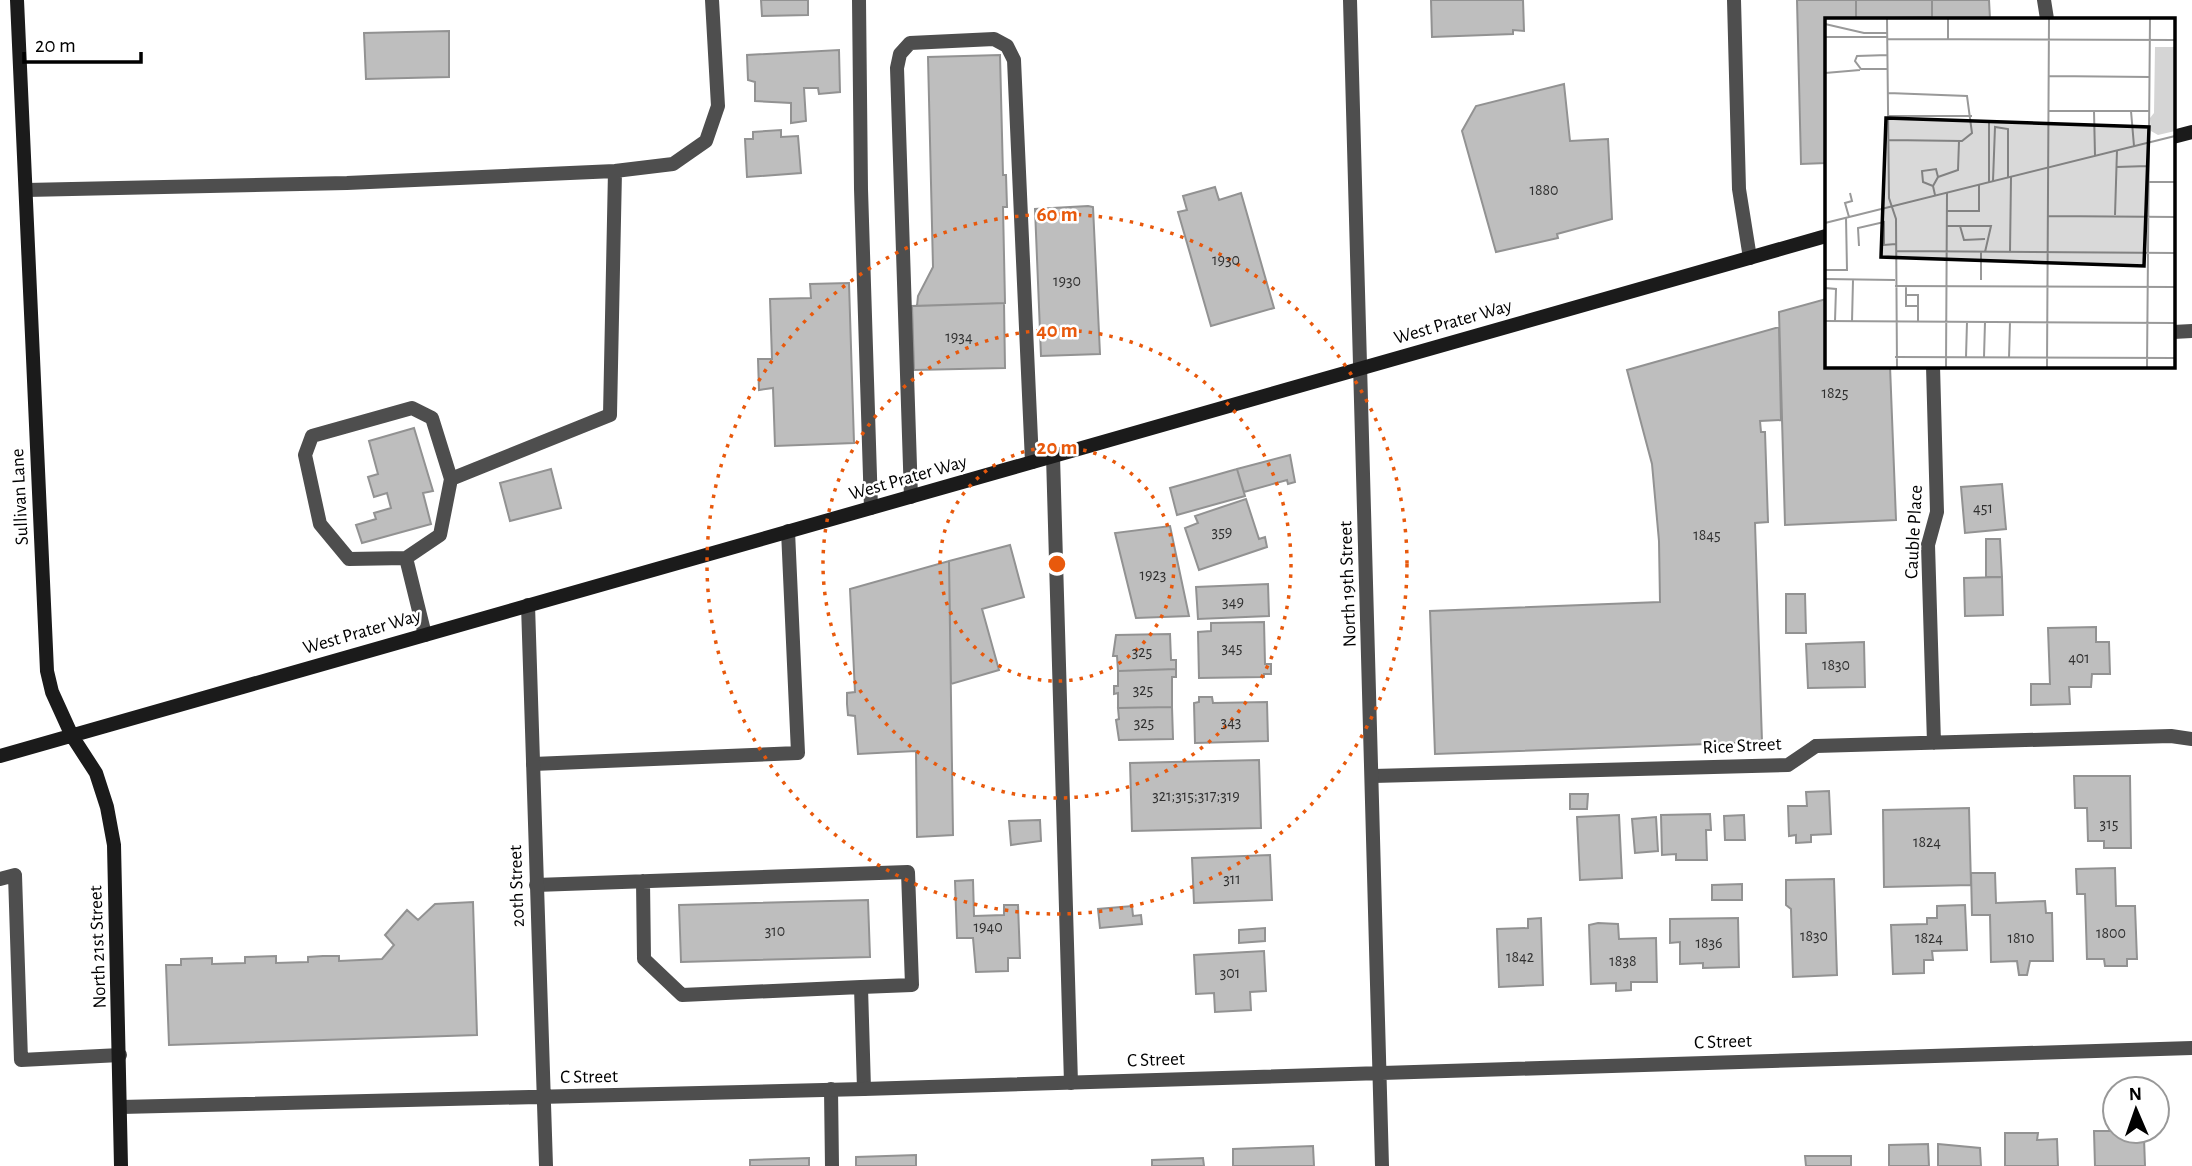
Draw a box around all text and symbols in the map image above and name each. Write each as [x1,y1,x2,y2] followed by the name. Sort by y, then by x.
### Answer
[1825,18,2174,368] inset map
[24,21,142,65] scale bar
[35,35,76,56] text: 20 m
[1529,182,1559,198] house number: 1880
[1036,204,1078,225] text: 60 m
[1212,252,1240,268] house number: 1930
[1053,273,1081,289] house number: 1930
[1392,296,1514,348] street label: West Prater Way
[1036,320,1078,341] text: 40 m
[945,329,973,345] house number: 1934
[1821,385,1849,401] house number: 1825
[1037,437,1077,458] text: 20 m
[8,448,32,546] street label: Sullivan Lane
[847,452,969,504] street label: West Prater Way
[1902,485,1926,579] street label: Cauble Place
[1973,500,1993,516] house number: 451
[1336,521,1360,647] street label: North 19th Street
[1212,524,1232,540] house number: 359
[1693,527,1721,543] house number: 1845
[1045,552,1069,576] centre of rings
[1140,567,1166,583] house number: 1923
[1222,594,1244,610] house number: 349
[301,606,423,658] street label: West Prater Way
[1222,640,1242,656] house number: 345
[1132,644,1152,660] house number: 325
[2068,650,2090,666] house number: 401
[1822,657,1850,673] house number: 1830
[1133,682,1153,698] house number: 325
[1221,714,1241,730] house number: 343
[1134,715,1154,731] house number: 325
[1702,734,1782,758] street label: Rice Street
[1152,788,1240,804] house number: 321;315;317;319
[2100,816,2118,832] house number: 315
[1913,834,1941,850] house number: 1824
[506,844,528,928] street label: 20th Street
[1223,871,1241,887] house number: 311
[86,885,110,1009] street label: North 21st Street
[973,919,1003,935] house number: 1940
[765,923,785,939] house number: 310
[2096,925,2126,941] house number: 1800
[1800,928,1828,944] house number: 1830
[1915,930,1943,946] house number: 1824
[2007,930,2035,946] house number: 1810
[1695,935,1723,951] house number: 1836
[1506,949,1534,965] house number: 1842
[1609,953,1637,969] house number: 1838
[1220,965,1240,981] house number: 301
[1694,1031,1752,1053] street label: C Street
[1127,1049,1185,1071] street label: C Street
[560,1067,618,1087] street label: C Street
[2101,1075,2171,1145] north arrow
[2129,1085,2142,1104] text: N

